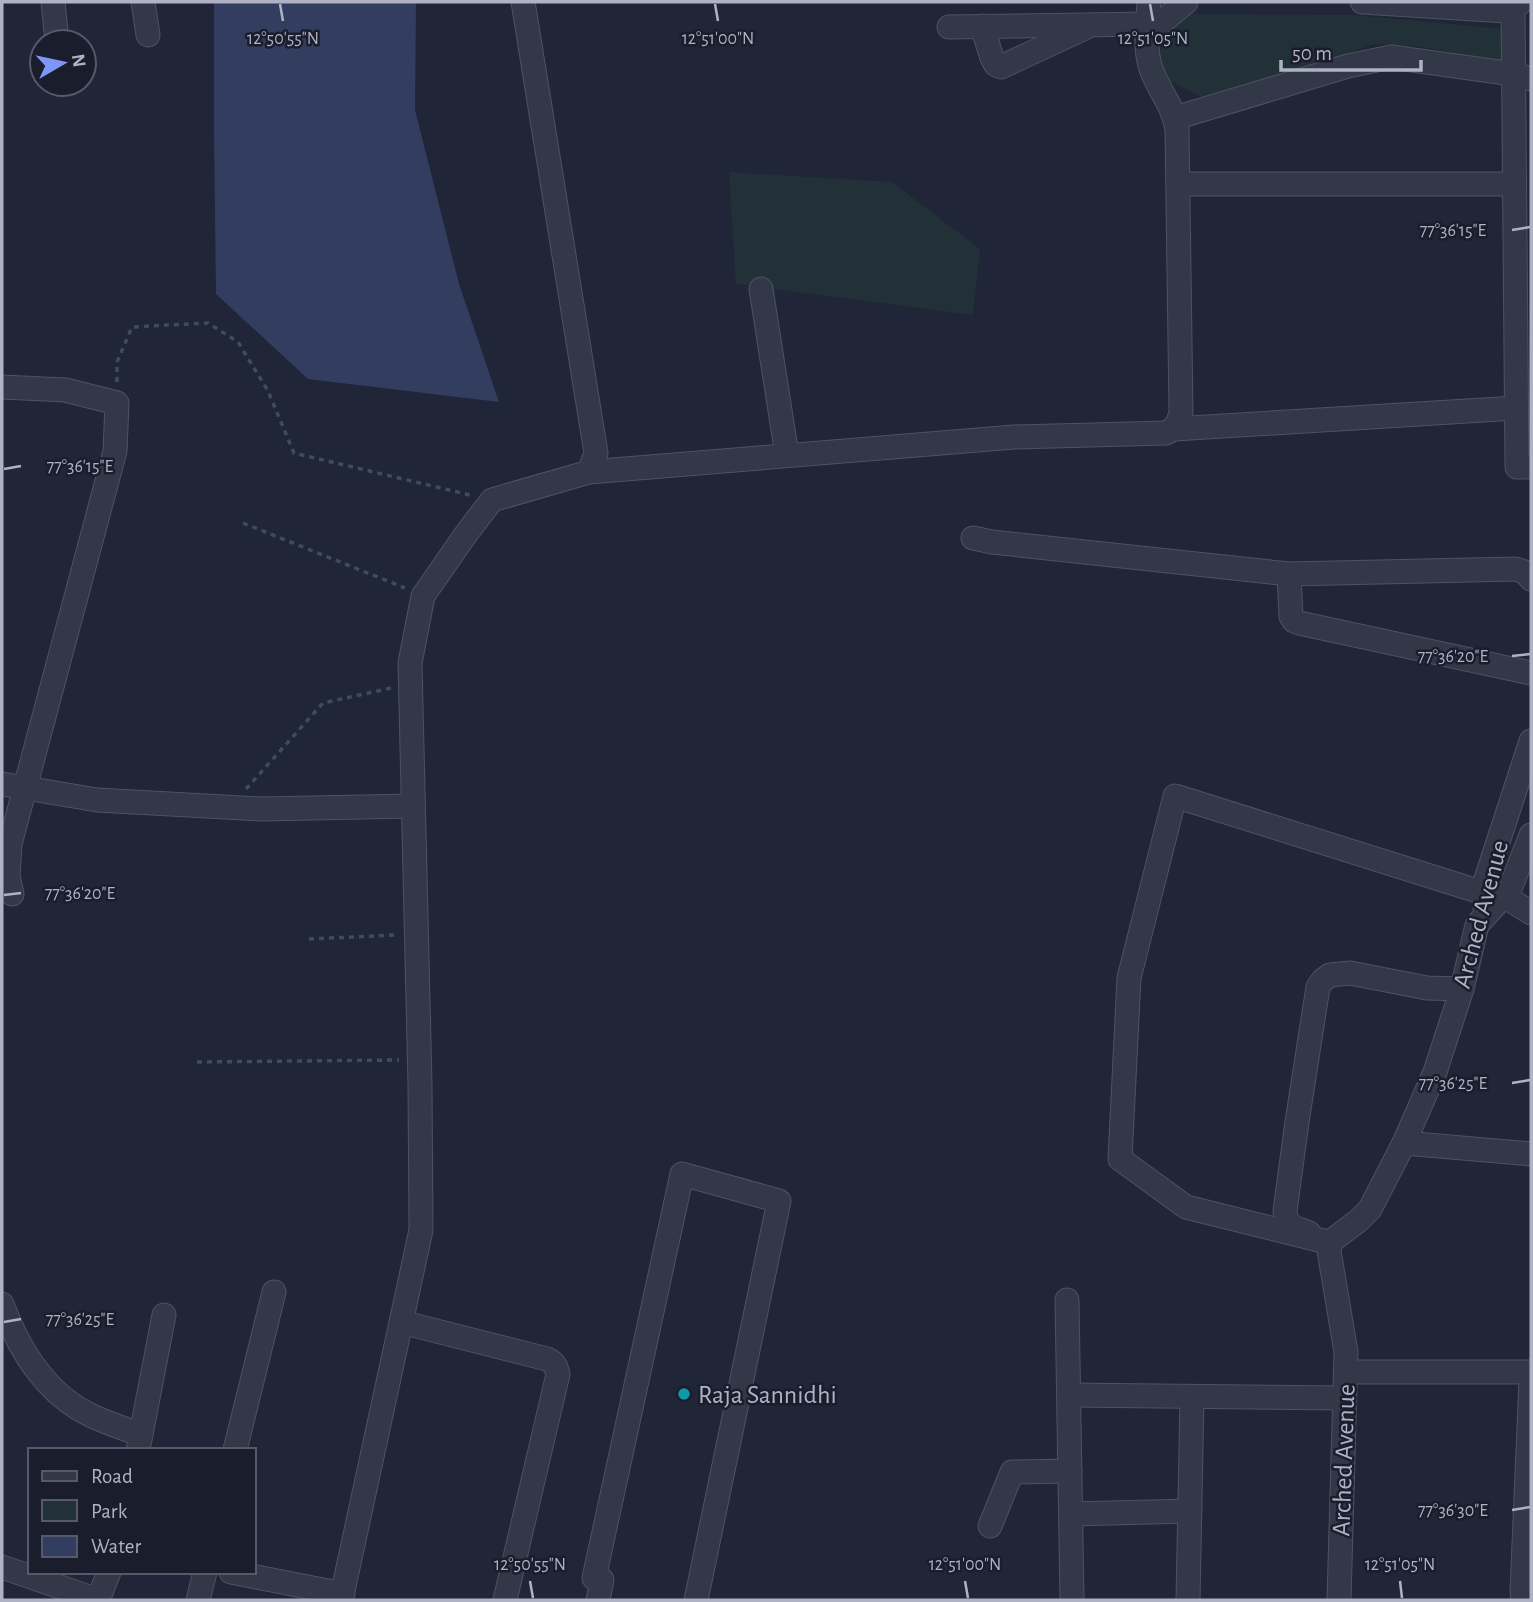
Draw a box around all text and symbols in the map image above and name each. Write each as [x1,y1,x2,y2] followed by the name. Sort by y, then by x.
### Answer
[28,28,98,98] north arrow
[1281,28,1421,72] scale bar
[247,30,319,48] text: 12°50'55"N
[682,30,754,48] text: 12°51'00"N
[1118,30,1188,48] text: 12°51'05"N
[1292,43,1332,64] text: 50 m
[68,53,89,69] text: N
[1420,222,1487,240] text: 77°36'15"E
[47,458,114,476] text: 77°36'15"E
[1418,648,1489,666] text: 77°36'20"E
[1449,837,1513,991] street label: Arched Avenue
[45,885,116,903] text: 77°36'20"E
[1419,1075,1488,1093] text: 77°36'25"E
[46,1311,115,1329] text: 77°36'25"E
[698,1382,837,1408] place label: Raja Sannidhi
[1328,1384,1360,1537] street label: Arched Avenue
[676,1386,692,1402] marker: Raja Sannidhi
[28,1448,256,1574] legend
[91,1466,133,1487] text: Road
[91,1501,128,1522] text: Park
[1418,1502,1488,1520] text: 77°36'30"E
[91,1536,141,1557] text: Water
[494,1556,566,1574] text: 12°50'55"N
[929,1556,1001,1574] text: 12°51'00"N
[1365,1556,1435,1574] text: 12°51'05"N

